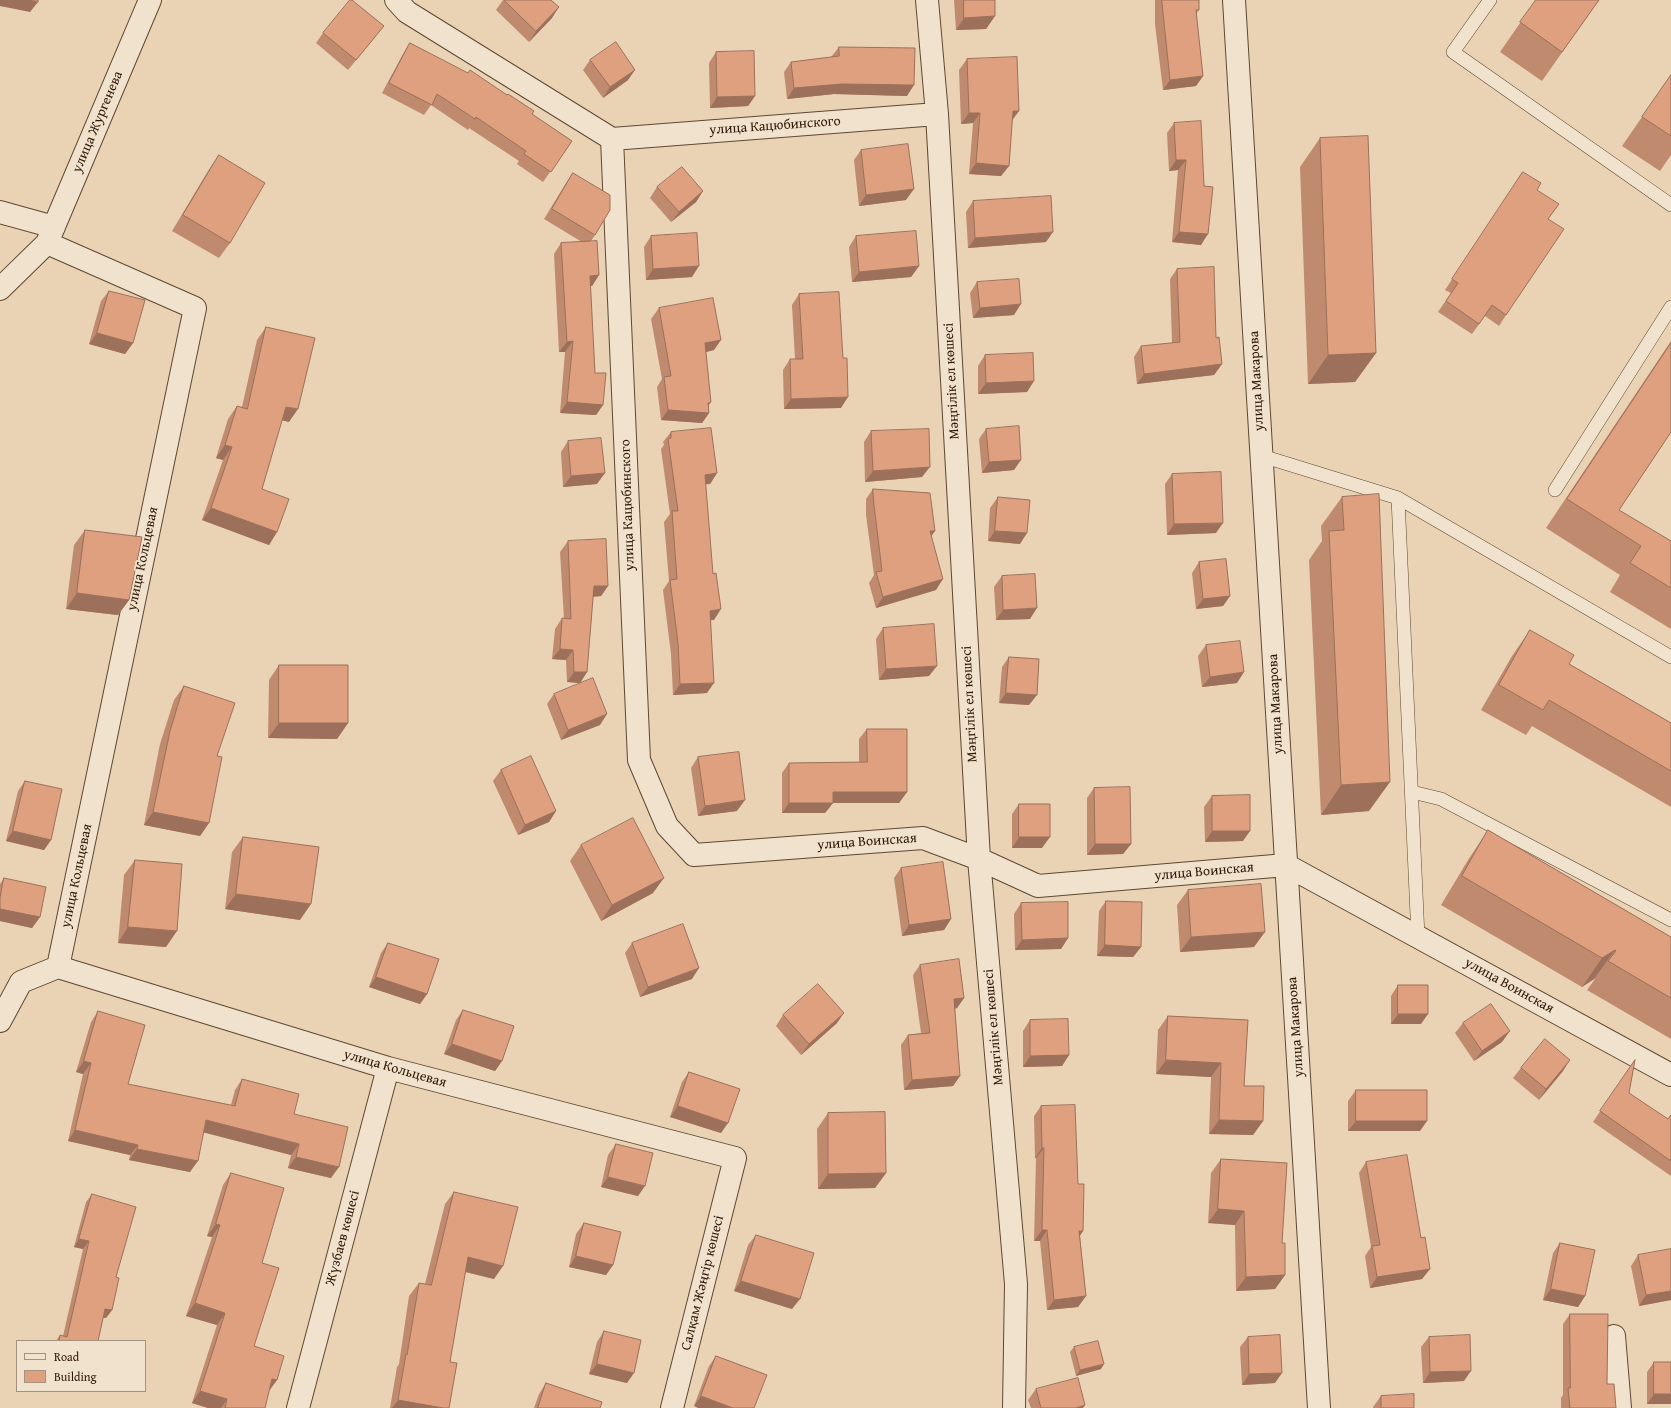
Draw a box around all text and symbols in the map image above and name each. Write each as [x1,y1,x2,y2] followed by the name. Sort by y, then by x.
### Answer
[69,69,127,175] street label: улица Жургенева
[709,113,841,139] street label: улица Кацюбинского
[941,322,963,440] street label: Мәңгілік ел көшесі
[1246,330,1268,432] street label: улица Макарова
[617,439,639,571] street label: улица Кацюбинского
[124,505,162,613] street label: улица Кольцевая
[959,645,981,763] street label: Мәңгілік ел көшесі
[1265,653,1287,755] street label: улица Макарова
[58,822,96,930] street label: улица Кольцевая
[817,830,917,854] street label: улица Воинская
[1154,859,1254,885] street label: улица Воинская
[1461,954,1557,1018] street label: улица Воинская
[981,968,1007,1086] street label: Мәңгілік ел көшесі
[1284,976,1308,1078] street label: улица Макарова
[342,1046,448,1092] street label: улица Кольцевая
[322,1189,364,1287] street label: Жүзбаев көшесі
[678,1214,728,1352] street label: Салқам Жәңгір көшесі
[16,1340,146,1392] legend
[54,1348,79,1365] text: Road
[54,1368,97,1385] text: Building

